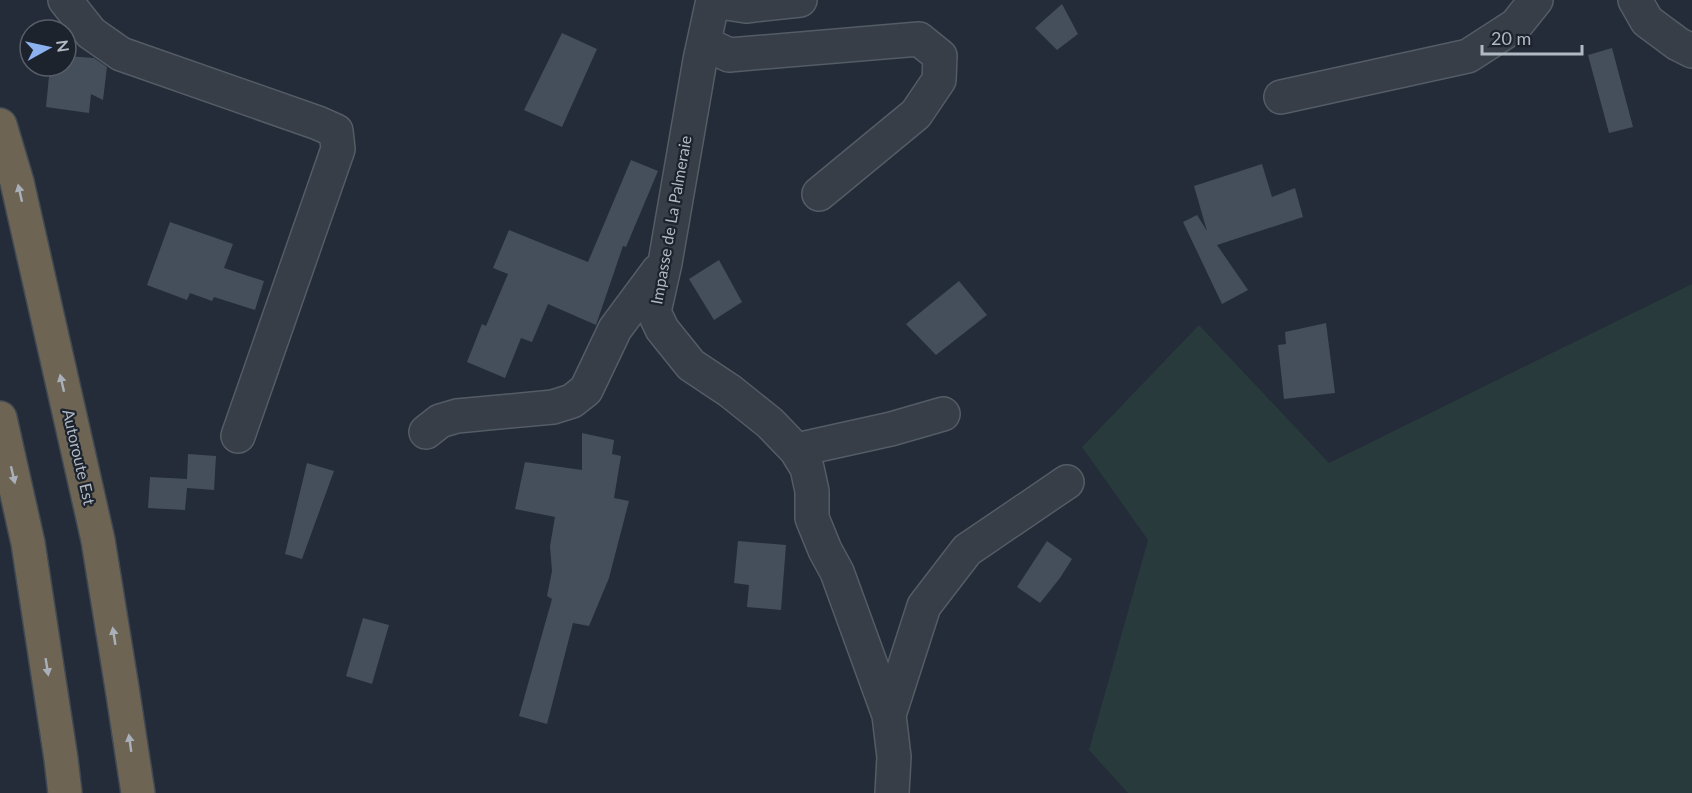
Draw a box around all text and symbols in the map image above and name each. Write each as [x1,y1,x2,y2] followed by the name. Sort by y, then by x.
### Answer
[18,18,78,78] north arrow
[1482,18,1582,56] scale bar
[1491,27,1531,49] text: 20 m
[53,38,74,53] text: N
[646,134,695,306] street label: Impasse de La Palmeraie
[14,184,24,202] one-way arrow
[57,374,67,393] one-way arrow
[59,407,100,507] street label: Autoroute Est
[8,466,18,485] one-way arrow
[109,626,118,645] one-way arrow
[43,658,52,677] one-way arrow
[126,734,135,753] one-way arrow

